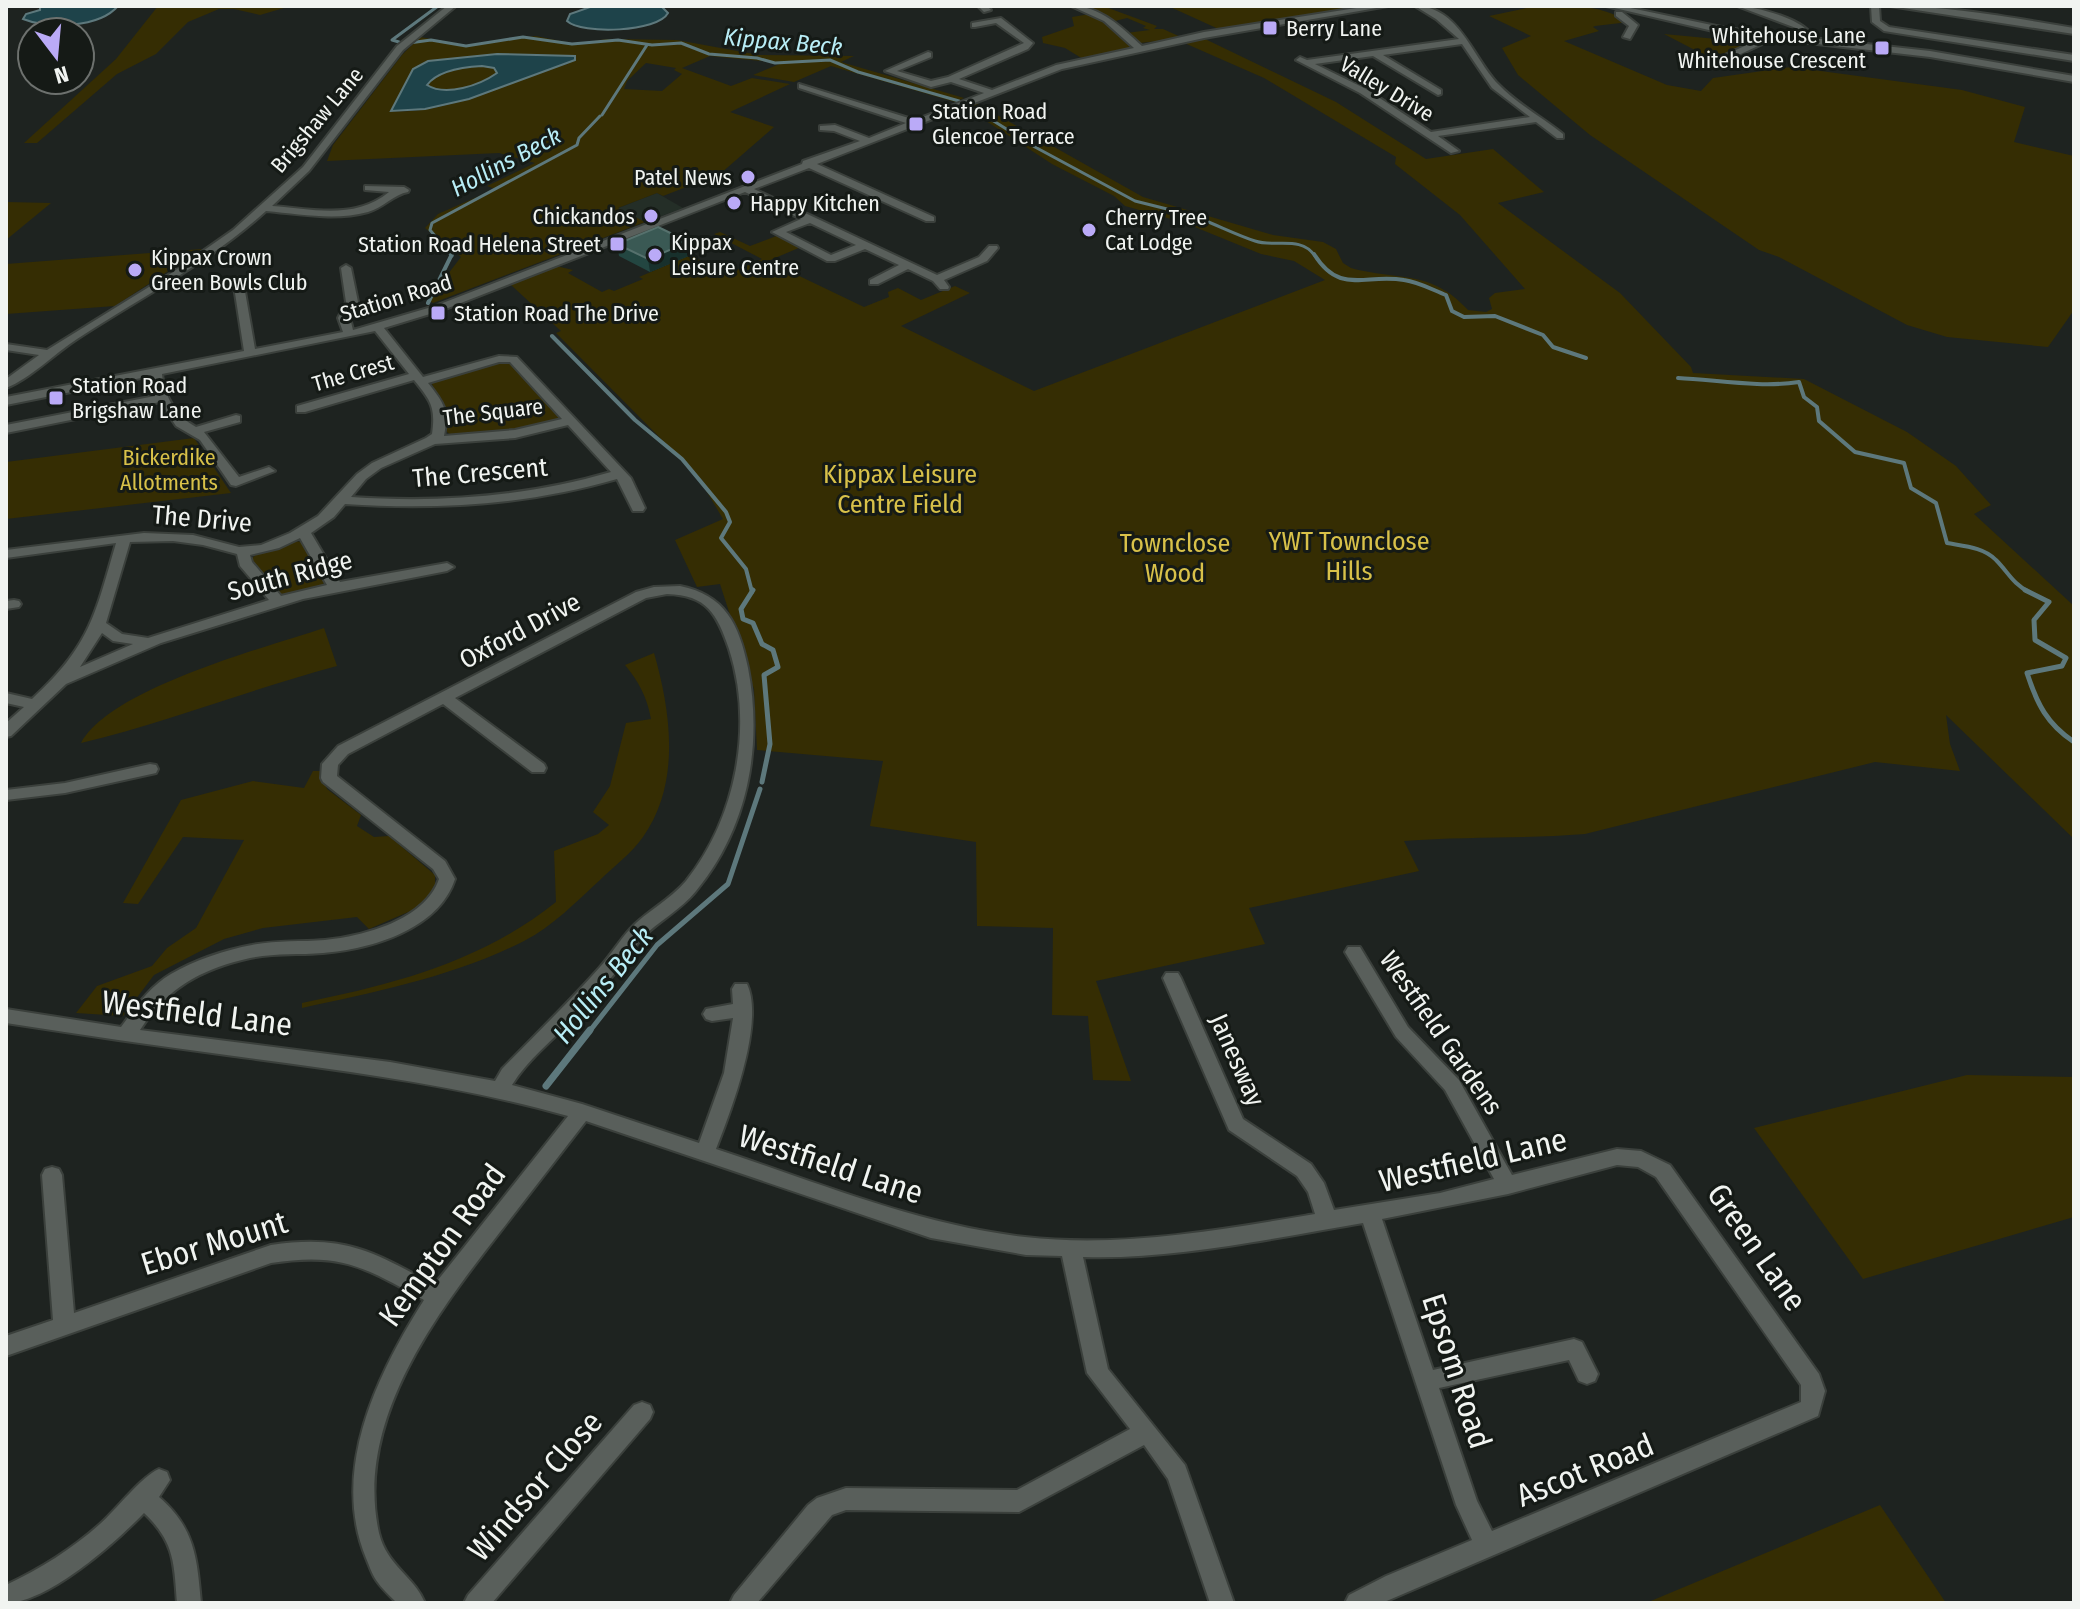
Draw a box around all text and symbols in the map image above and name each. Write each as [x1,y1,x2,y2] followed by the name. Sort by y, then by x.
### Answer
[1286,15,1382,42] place label: Berry Lane
[16,16,96,96] north arrow
[1261,19,1279,37] marker: Berry Lane
[1678,22,1867,74] place label: Whitehouse Lane Whitehouse Crescent
[722,23,844,61] water label: Kippax Beck
[1873,39,1891,57] marker: Whitehouse Lane Whitehouse Crescent
[1335,50,1439,128] street label: Valley Drive
[51,60,71,90] text: N
[265,62,369,178] street label: Brigshaw Lane
[932,98,1075,150] place label: Station Road Glencoe Terrace
[907,115,925,133] marker: Station Road Glencoe Terrace
[446,121,566,203] water label: Hollins Beck
[634,164,732,191] place label: Patel News
[739,168,757,186] marker: Patel News
[750,190,880,217] place label: Happy Kitchen
[725,194,743,212] marker: Happy Kitchen
[532,203,635,230] place label: Chickandos
[1105,204,1207,256] place label: Cherry Tree Cat Lodge
[642,207,660,225] marker: Chickandos
[1080,221,1098,239] marker: Cherry Tree Cat Lodge
[671,229,799,281] place label: Kippax Leisure Centre
[358,231,602,258] place label: Station Road Helena Street
[608,235,626,253] marker: Station Road Helena Street
[151,244,308,296] place label: Kippax Crown Green Bowls Club
[646,246,664,264] marker: Kippax Leisure Centre
[126,261,144,279] marker: Kippax Crown Green Bowls Club
[337,268,455,328] street label: Station Road
[454,300,659,327] place label: Station Road The Drive
[429,304,447,322] marker: Station Road The Drive
[309,348,397,397] street label: The Crest
[72,372,202,424] place label: Station Road Brigshaw Lane
[47,389,65,407] marker: Station Road Brigshaw Lane
[441,392,545,432] street label: The Square
[120,444,218,496] park label: Bickerdike Allotments
[411,452,549,494] street label: The Crescent
[823,459,977,520] park label: Kippax Leisure Centre Field
[151,499,253,539] street label: The Drive
[1268,526,1430,587] park label: YWT Townclose Hills
[1120,528,1230,589] park label: Townclose Wood
[224,544,356,608] street label: South Ridge
[454,586,586,676] street label: Oxford Drive
[546,920,660,1050] water label: Hollins Beck
[1373,945,1509,1121] street label: Westfield Gardens
[100,982,294,1044] street label: Westfield Lane
[1203,1009,1271,1111] street label: Janesway
[734,1116,928,1212] street label: Westfield Lane
[1375,1120,1571,1200] street label: Westfield Lane
[370,1156,514,1334] street label: Kempton Road
[1699,1176,1815,1318] street label: Green Lane
[136,1203,292,1283] street label: Ebor Mount
[1414,1289,1500,1453] street label: Epsom Road
[460,1403,610,1569] street label: Windsor Close
[1511,1425,1659,1515] street label: Ascot Road

